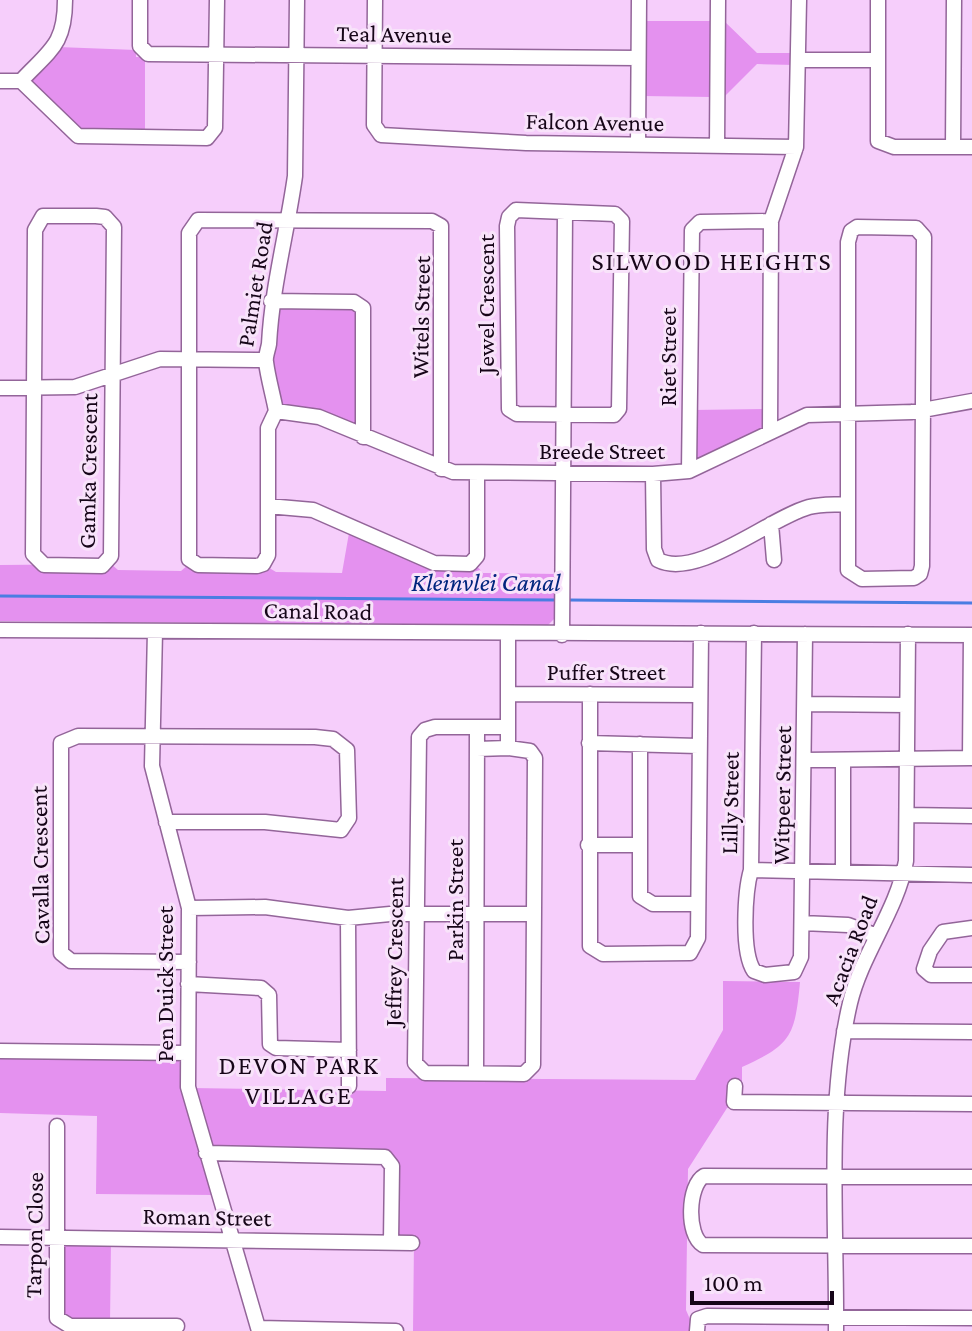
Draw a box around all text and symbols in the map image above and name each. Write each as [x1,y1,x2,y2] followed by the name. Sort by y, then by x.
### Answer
[336,19,452,48] street label: Teal Avenue
[526,107,665,136] street label: Falcon Avenue
[231,219,278,348] street label: Palmiet Road
[472,233,499,376] street label: Jewel Crescent
[591,247,833,276] district label: SILWOOD HEIGHTS
[406,254,435,379] street label: Witels Street
[654,307,681,406] street label: Riet Street
[73,392,102,549] street label: Gamka Crescent
[539,437,666,464] street label: Breede Street
[411,568,561,597] water label: Kleinvlei Canal
[263,596,373,625] street label: Canal Road
[547,658,666,685] street label: Puffer Street
[767,724,796,865] street label: Witpeer Street
[715,750,744,855] street label: Lilly Street
[25,784,54,945] street label: Cavalla Crescent
[441,838,468,961] street label: Parkin Street
[379,876,408,1029] street label: Jeffrey Crescent
[816,891,883,1008] street label: Acacia Road
[151,905,178,1062] street label: Pen Duick Street
[218,1051,380,1110] district label: DEVON PARK VILLAGE
[19,1172,48,1298] street label: Tarpon Close
[142,1202,273,1231] street label: Roman Street
[692,1255,832,1305] scale bar
[704,1269,763,1296] text: 100 m

